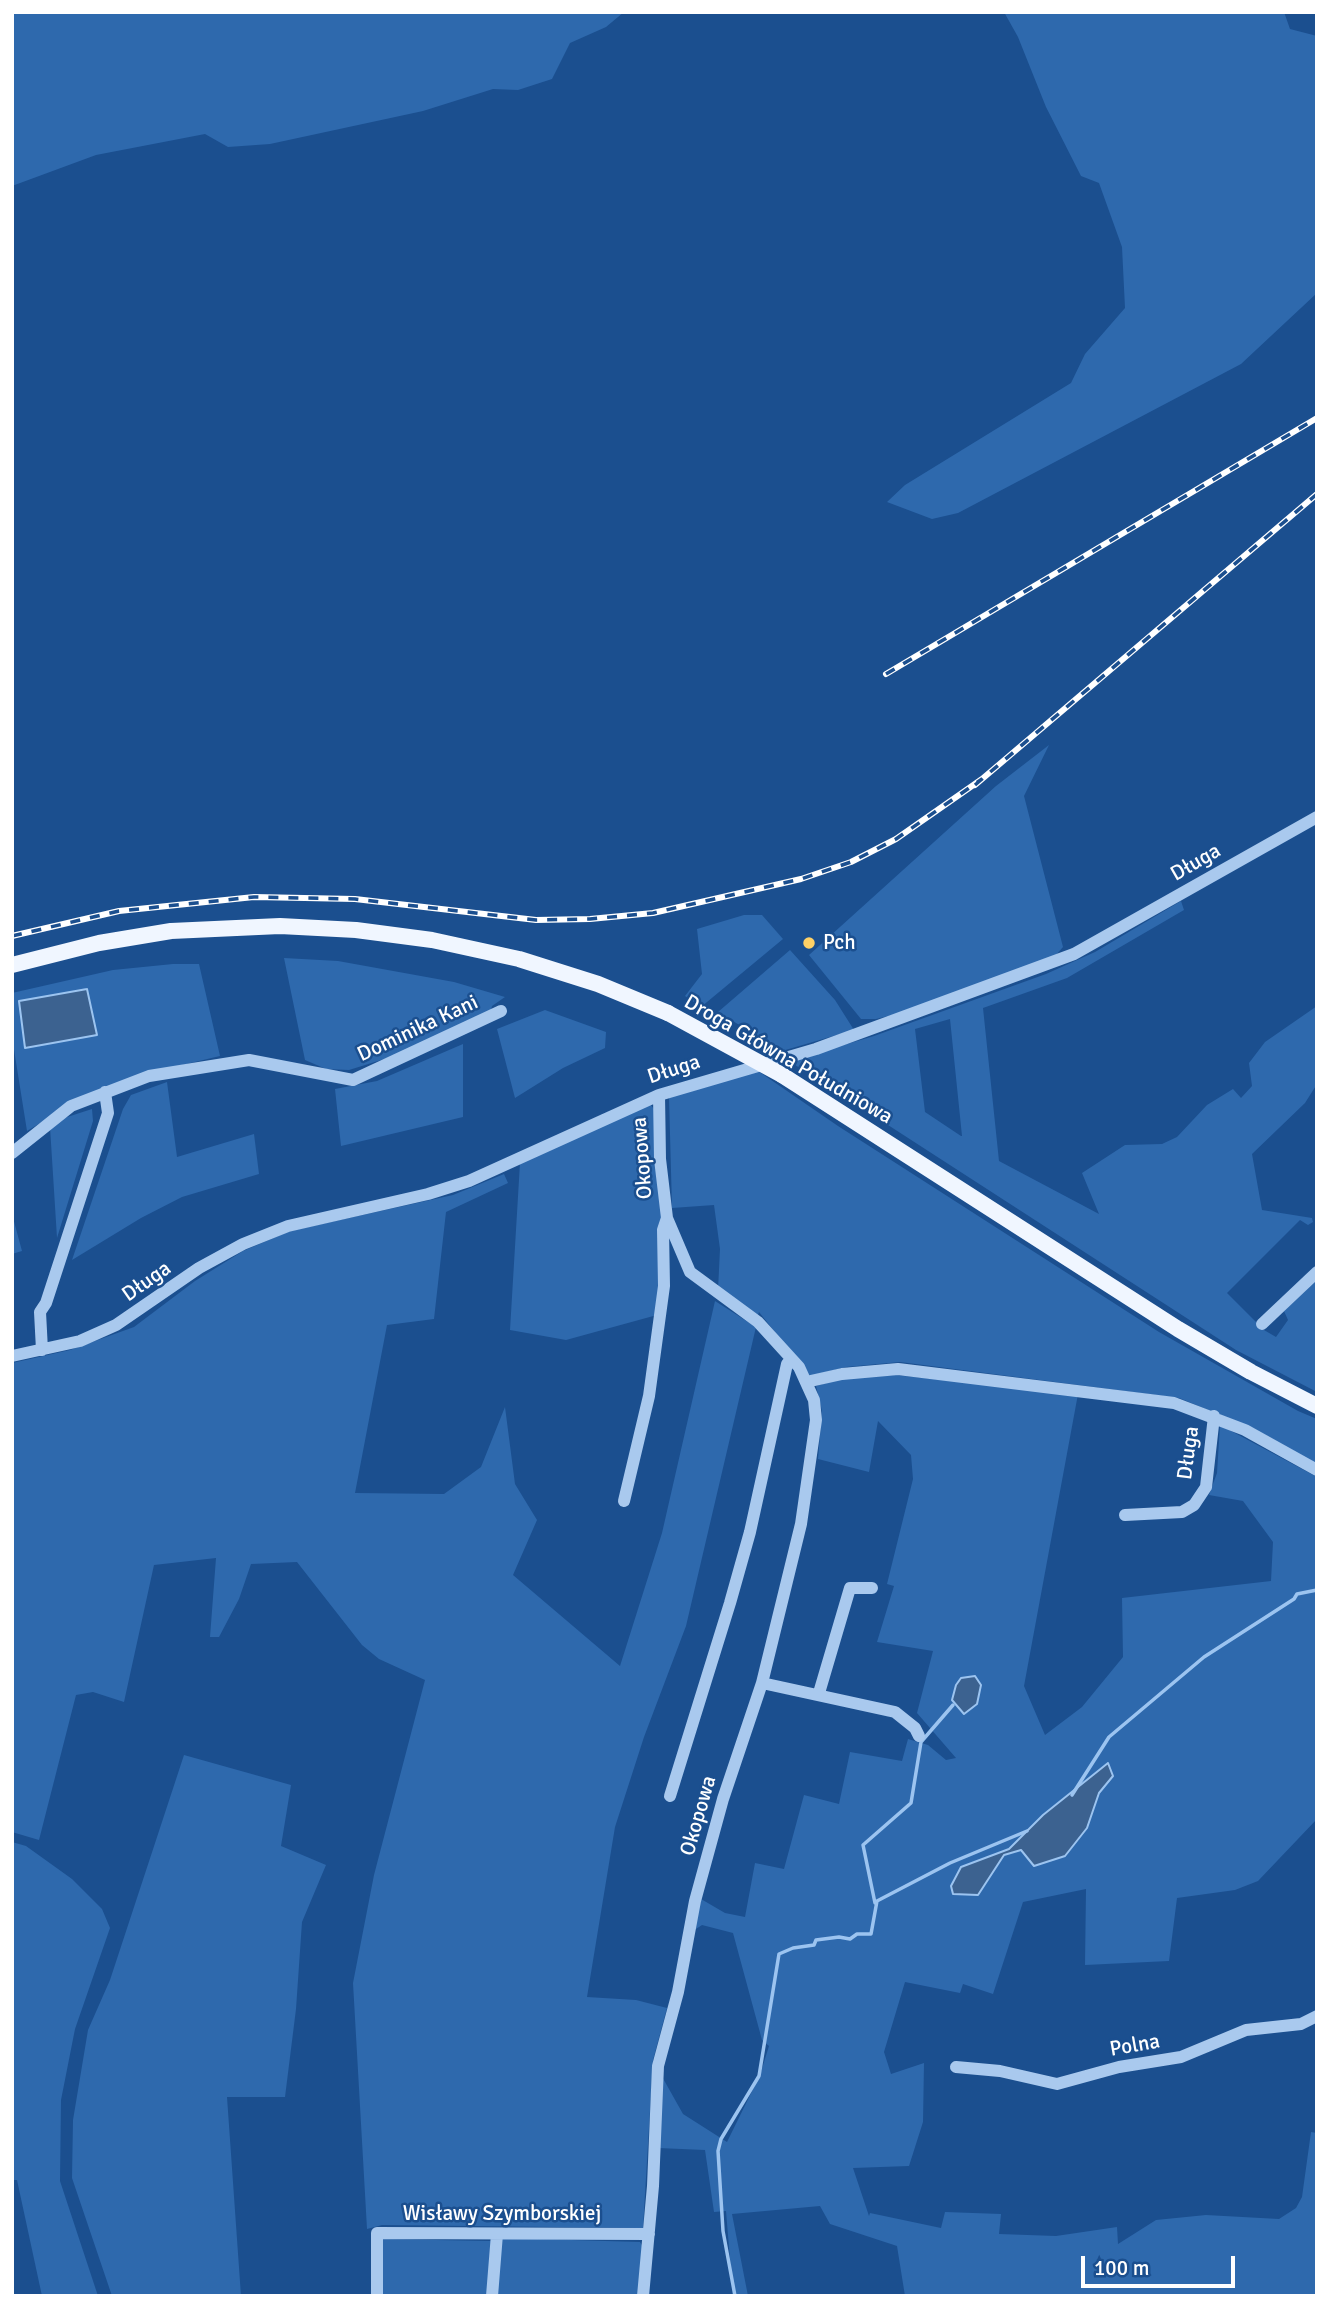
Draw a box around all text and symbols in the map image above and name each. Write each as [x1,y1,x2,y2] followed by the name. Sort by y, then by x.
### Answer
[1166,839,1226,887] street label: Długa
[823,930,856,956] place label: Pch
[801,935,817,951] marker: Pch
[354,990,482,1068] street label: Dominika Kani
[679,990,897,1130] street label: Droga Główna Południowa
[645,1050,703,1090] street label: Długa
[628,1116,658,1200] street label: Okopowa
[118,1256,176,1308] street label: Długa
[1173,1425,1205,1481] street label: Długa
[676,1773,722,1859] street label: Okopowa
[1108,2029,1162,2063] street label: Polna
[403,2201,601,2227] street label: Wisławy Szymborskiej
[1084,2242,1238,2286] scale bar
[1094,2255,1149,2281] text: 100 m

